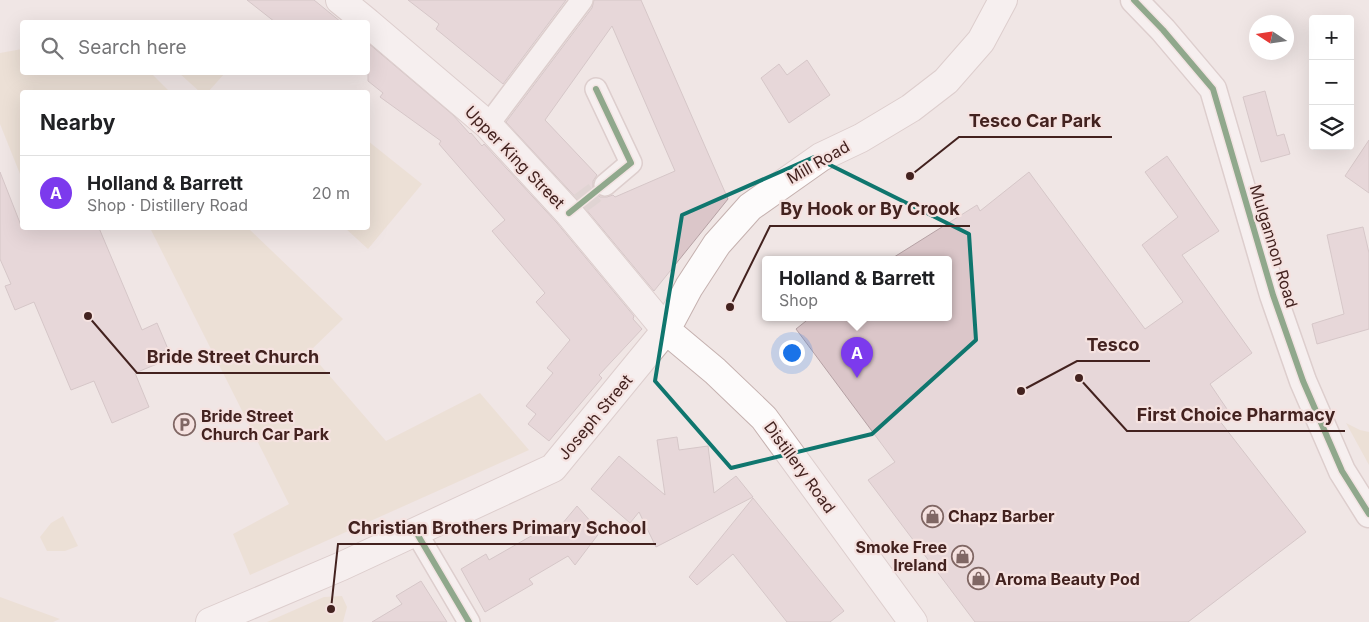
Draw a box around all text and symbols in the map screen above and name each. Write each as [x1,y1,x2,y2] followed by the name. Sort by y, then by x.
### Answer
[1249,15,1294,60] north arrow
[1309,15,1354,150] map controls
[1309,15,1354,60] button: +
[20,20,370,75] search box
[38,34,66,62] icon: search
[78,36,187,59] text: Search here
[1309,60,1354,105] button: −
[461,101,569,213] street label: Upper King Street
[959,104,1112,137] callout: Tesco Car Park
[1309,105,1354,150] button: layers
[40,110,115,135] text: Nearby
[969,110,1102,131] text: Tesco Car Park
[783,136,853,188] street label: Mill Road
[87,172,243,195] text: Holland & Barrett
[1246,182,1302,310] street label: Mulgannon Road
[50,183,62,203] text: A
[312,183,350,203] text: 20 m
[770,193,970,226] callout: By Hook or By Crook
[87,195,248,215] text: Shop · Distillery Road
[780,198,960,219] text: By Hook or By Crook
[762,256,952,321] popup
[779,267,935,290] text: Holland & Barrett
[779,290,818,310] text: Shop
[1077,328,1150,361] callout: Tesco
[1086,334,1140,355] text: Tesco
[841,337,873,378] pin: A
[137,340,330,373] callout: Bride Street Church
[779,340,805,366] your location
[147,346,319,367] text: Bride Street Church
[553,370,637,464] street label: Joseph Street
[1127,398,1345,431] callout: First Choice Pharmacy
[1137,404,1335,425] text: First Choice Pharmacy
[201,406,330,444] place label: Bride Street Church Car Park
[173,413,197,437] parking icon: Bride Street Church Car Park
[760,417,840,517] street label: Distillery Road
[920,504,944,528] shop icon: Chapz Barber
[948,506,1055,526] place label: Chapz Barber
[338,511,656,544] callout: Christian Brothers Primary School
[348,517,646,538] text: Christian Brothers Primary School
[856,537,947,575] place label: Smoke Free Ireland
[951,544,975,568] shop icon: Smoke Free Ireland
[967,567,991,591] shop icon: Aroma Beauty Pod
[995,569,1140,589] place label: Aroma Beauty Pod

